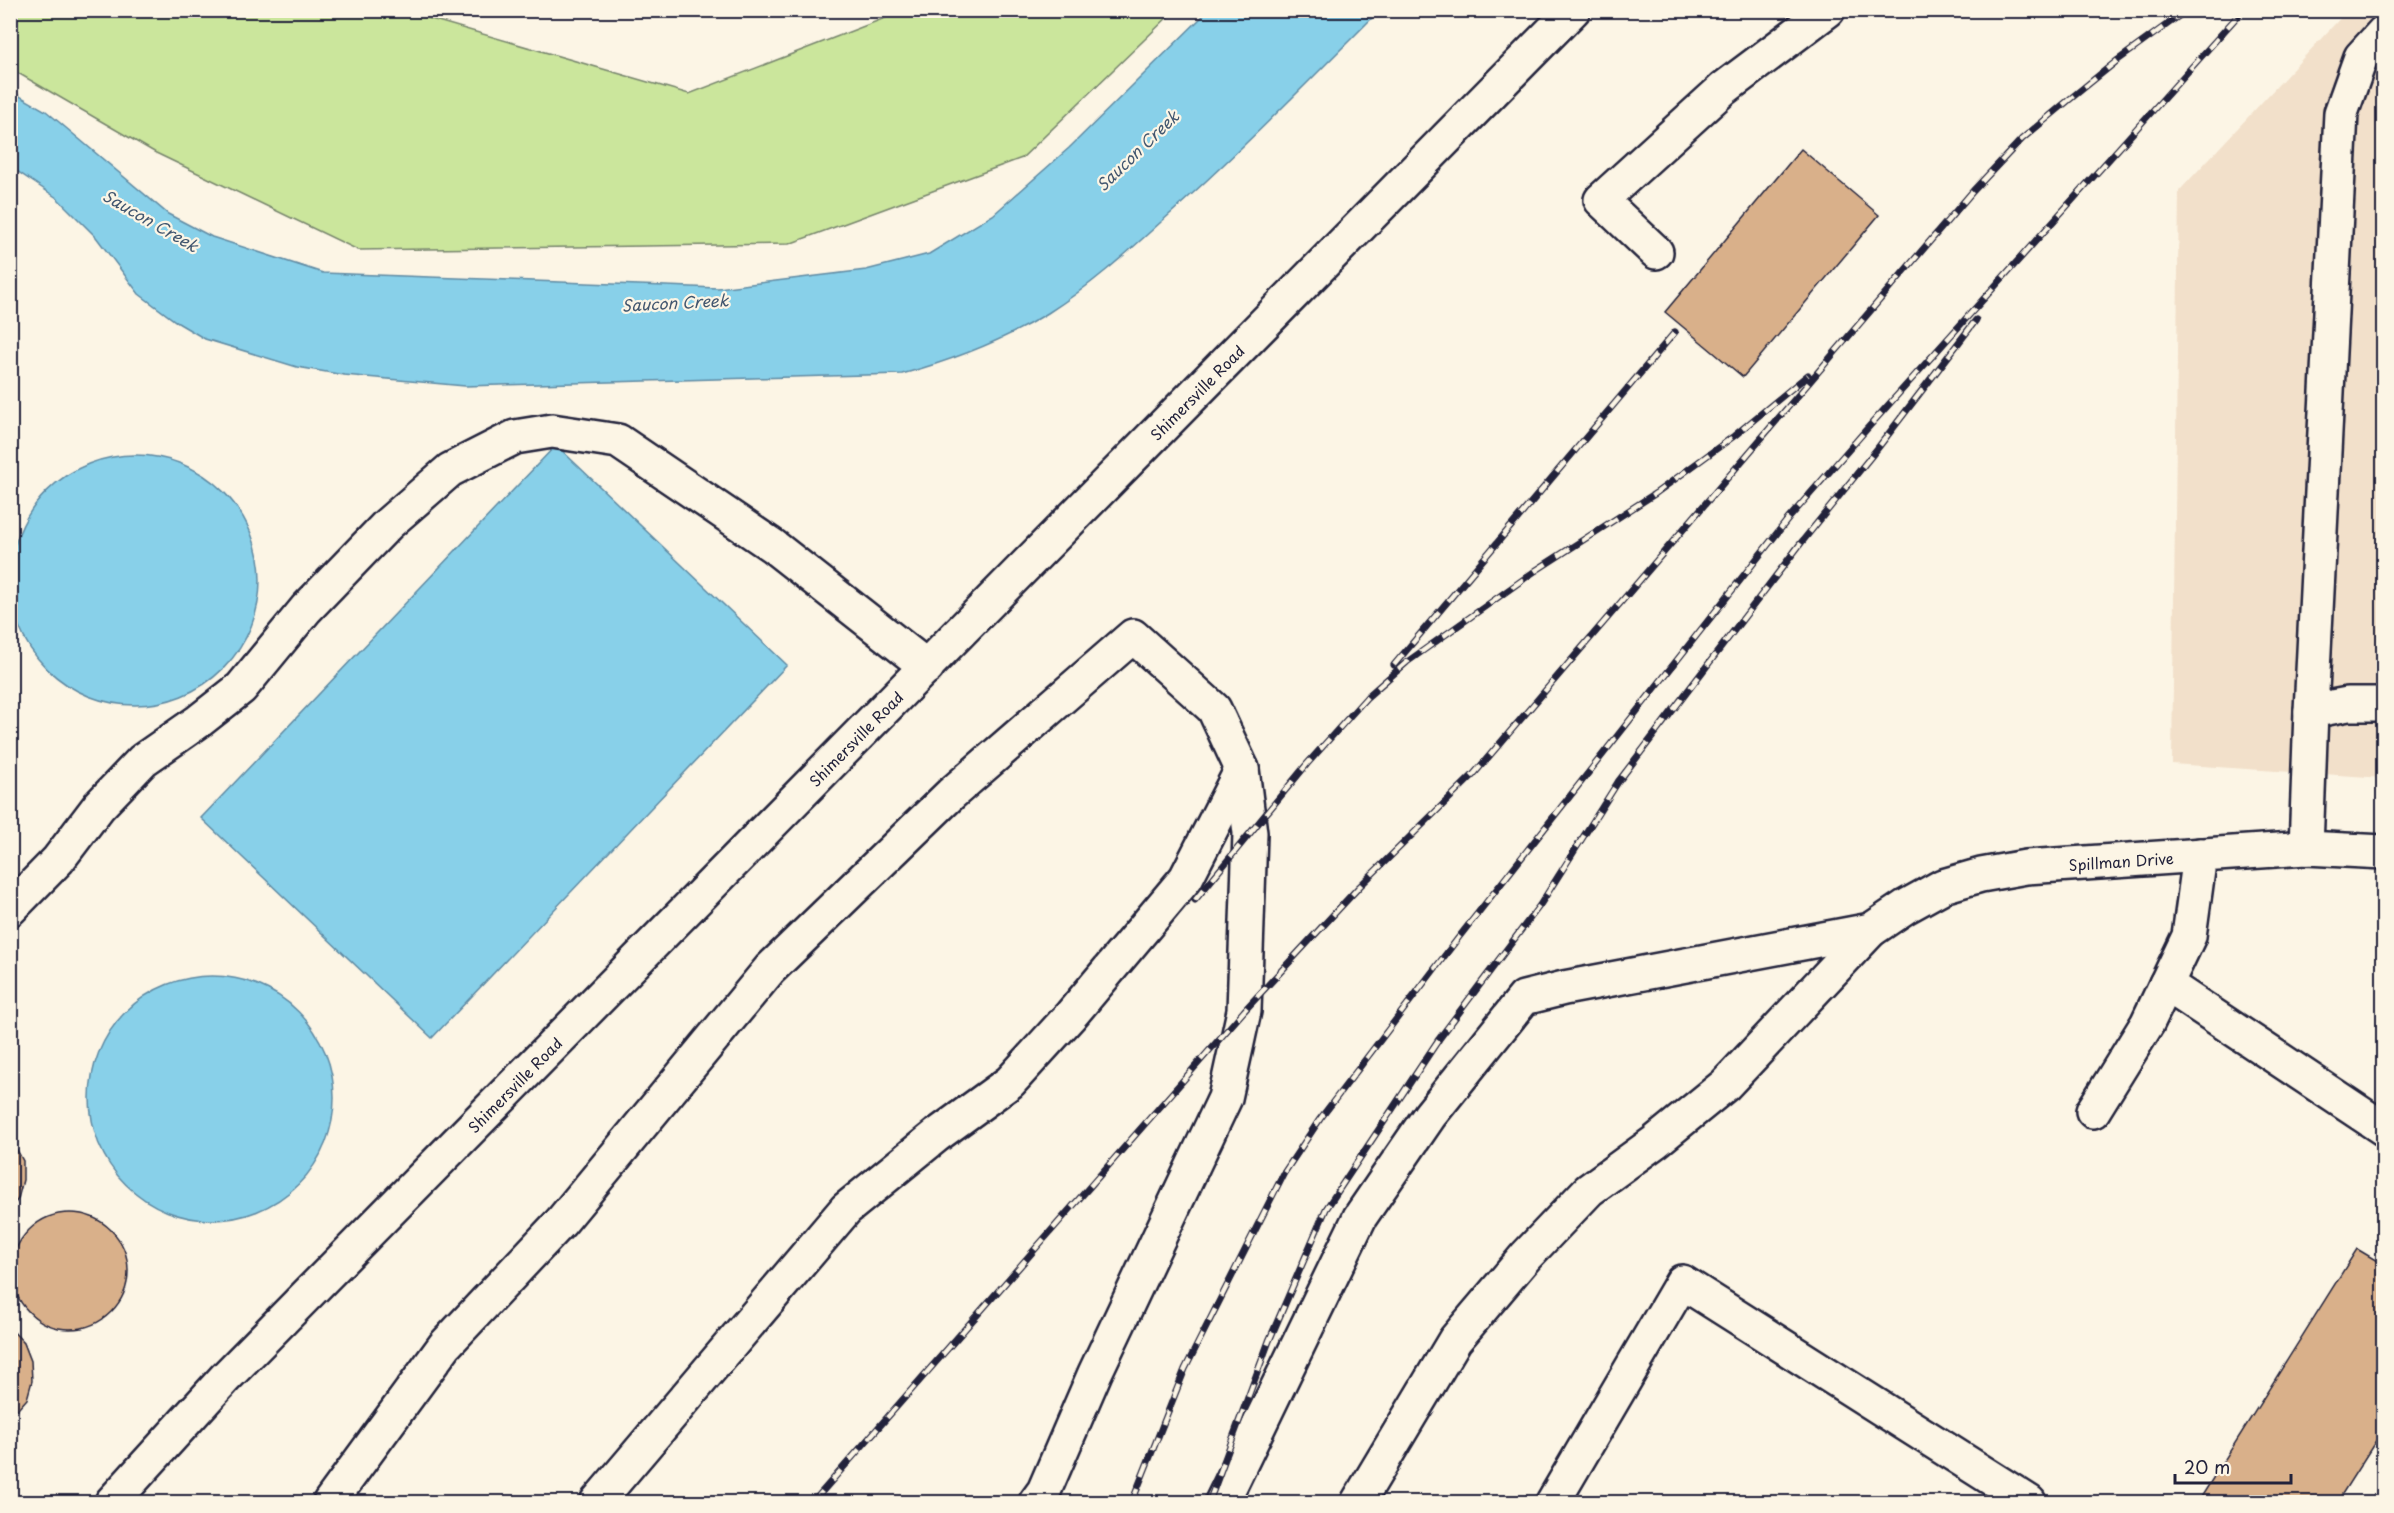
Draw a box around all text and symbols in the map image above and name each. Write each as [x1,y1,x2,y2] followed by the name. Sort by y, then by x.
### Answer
[1090,103,1185,196] water label: Saucon Creek
[99,183,204,258] water label: Saucon Creek
[621,287,730,317] water label: Saucon Creek
[1144,339,1249,445] street label: Shimersville Road
[803,685,908,791] street label: Shimersville Road
[2068,845,2175,876] street label: Spillman Drive
[462,1031,567,1137] street label: Shimersville Road
[2175,1447,2290,1485] scale bar
[2184,1453,2230,1480] text: 20 m

